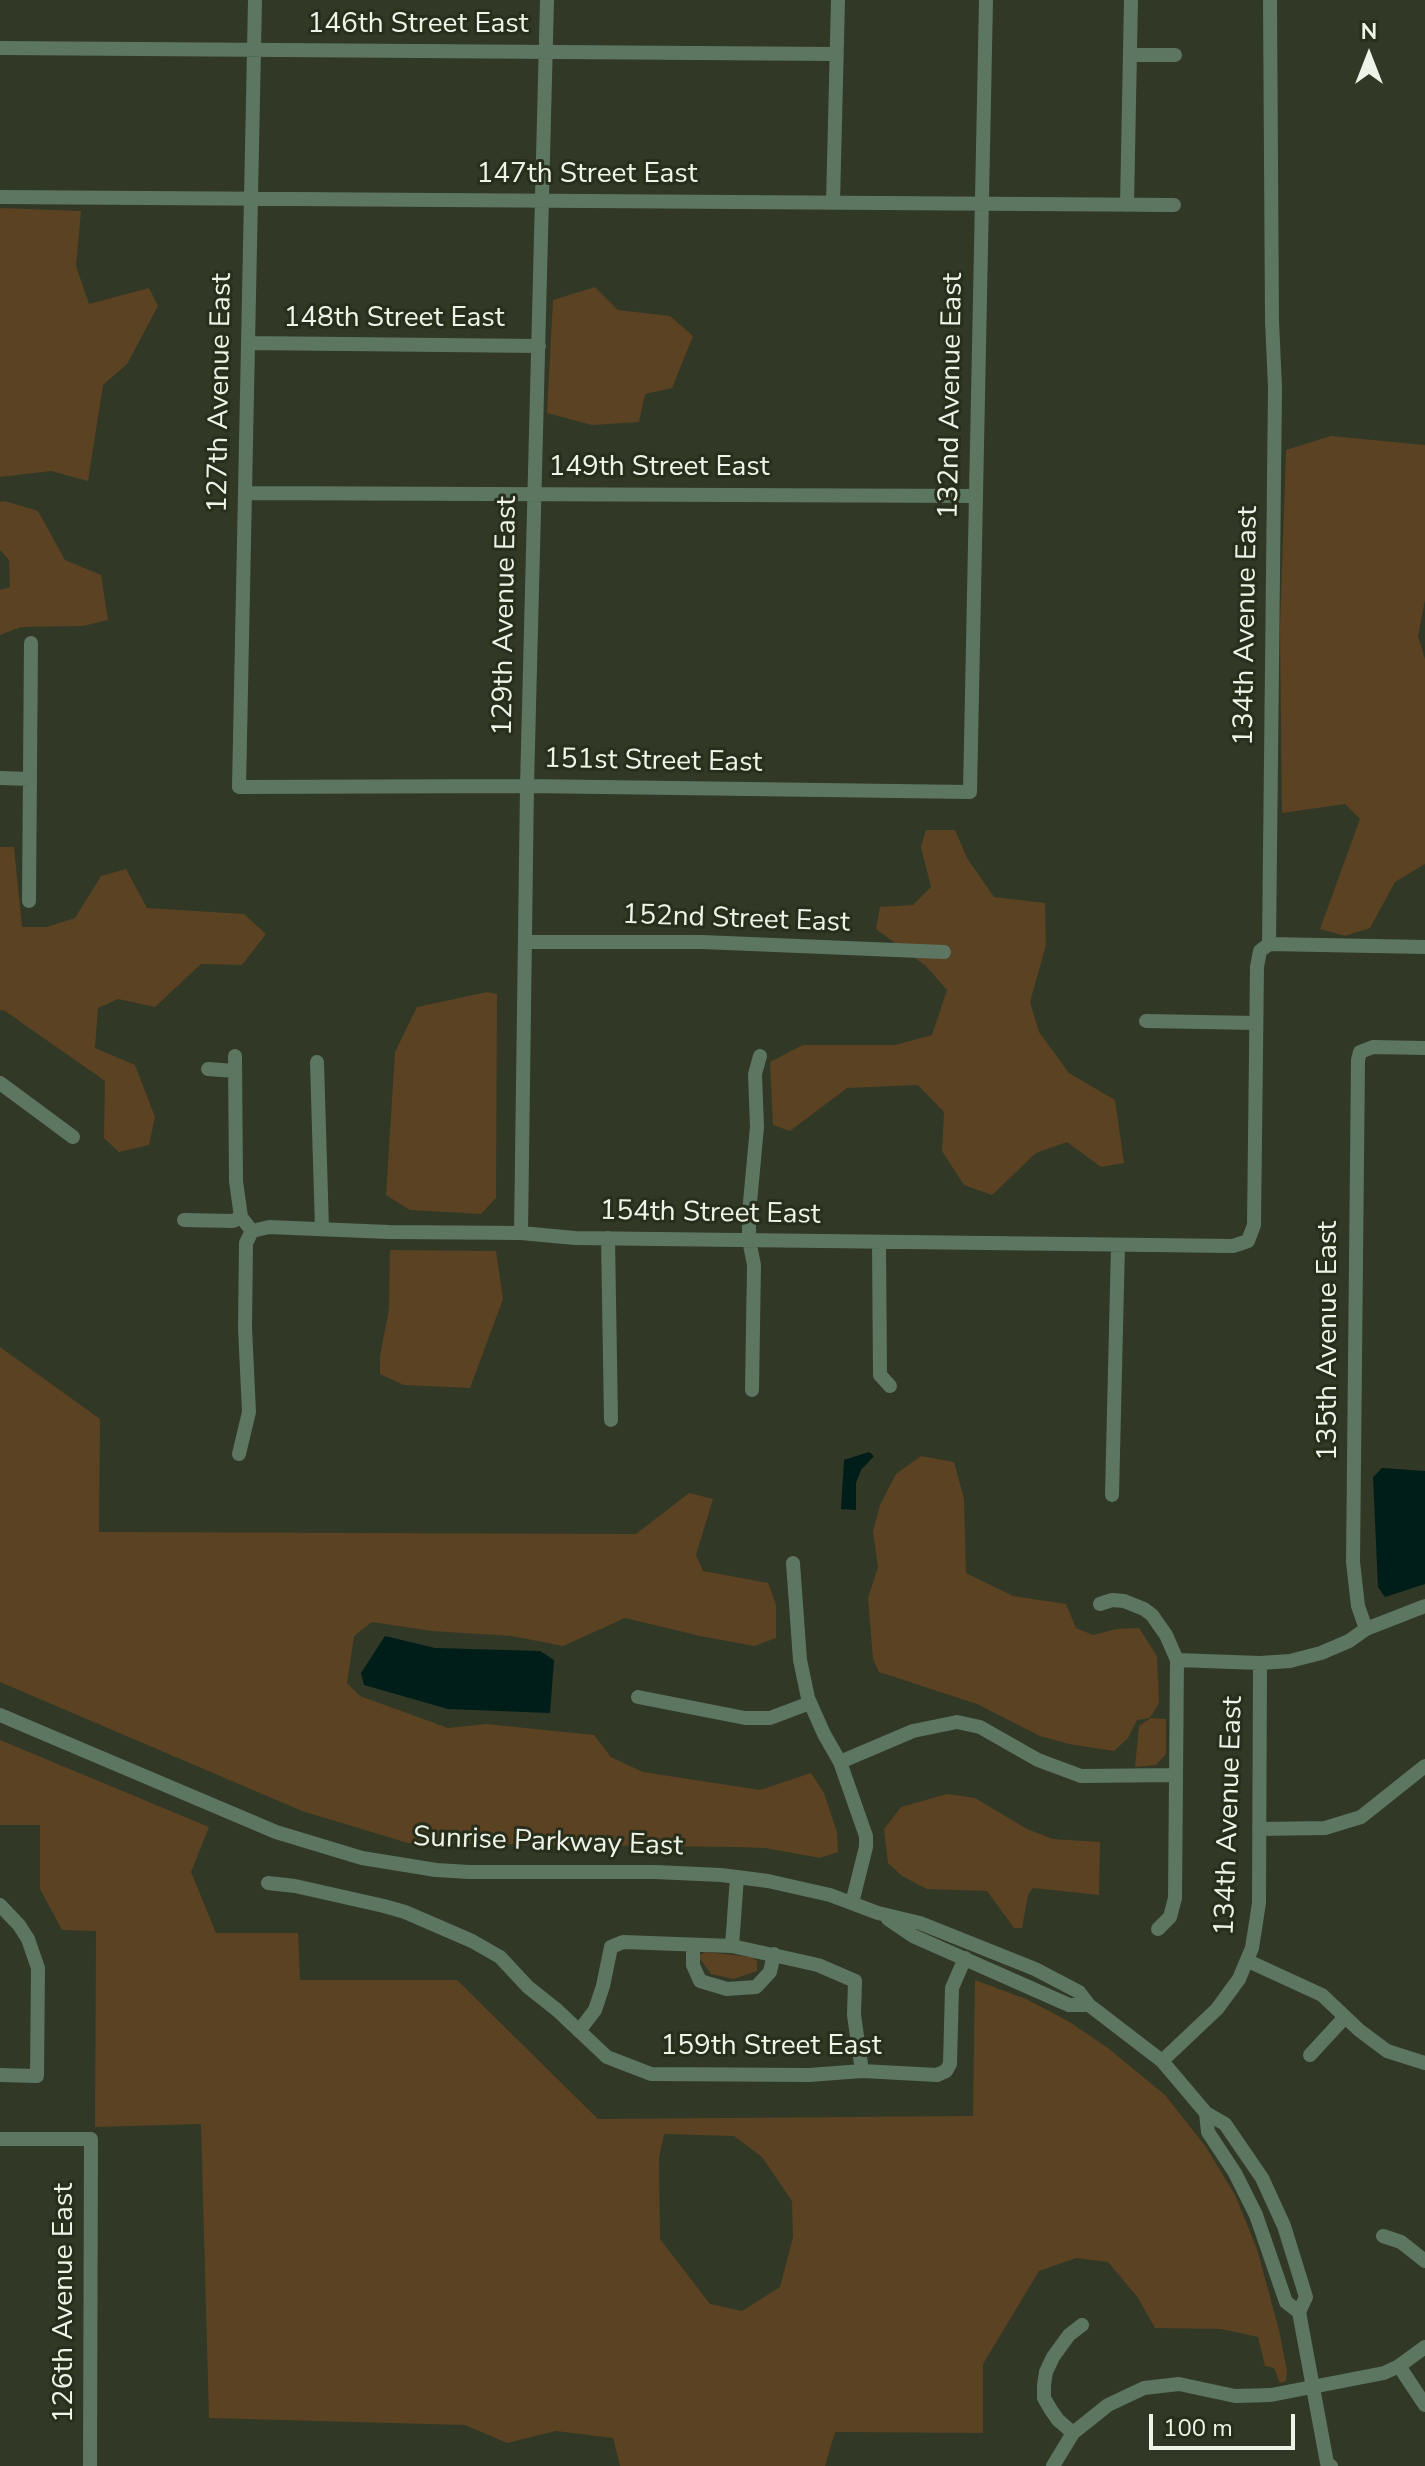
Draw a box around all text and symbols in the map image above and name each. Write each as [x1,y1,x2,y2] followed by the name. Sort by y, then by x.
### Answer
[308,8,528,42] street label: 146th Street East
[1329,16,1409,96] north arrow
[1361,17,1377,47] text: N
[477,158,697,192] street label: 147th Street East
[202,273,240,513] street label: 127th Avenue East
[933,273,971,519] street label: 132nd Avenue East
[284,302,504,336] street label: 148th Street East
[549,451,769,485] street label: 149th Street East
[487,496,525,736] street label: 129th Avenue East
[1228,506,1266,746] street label: 134th Avenue East
[544,743,762,781] street label: 151st Street East
[622,899,850,941] street label: 152nd Street East
[599,1195,821,1233] street label: 154th Street East
[1312,1221,1346,1461] street label: 135th Avenue East
[1209,1696,1251,1936] street label: 134th Avenue East
[412,1821,684,1865] street label: Sunrise Parkway East
[661,2030,881,2064] street label: 159th Street East
[48,2183,82,2423] street label: 126th Avenue East
[1153,2398,1299,2448] scale bar
[1163,2412,1233,2444] text: 100 m

